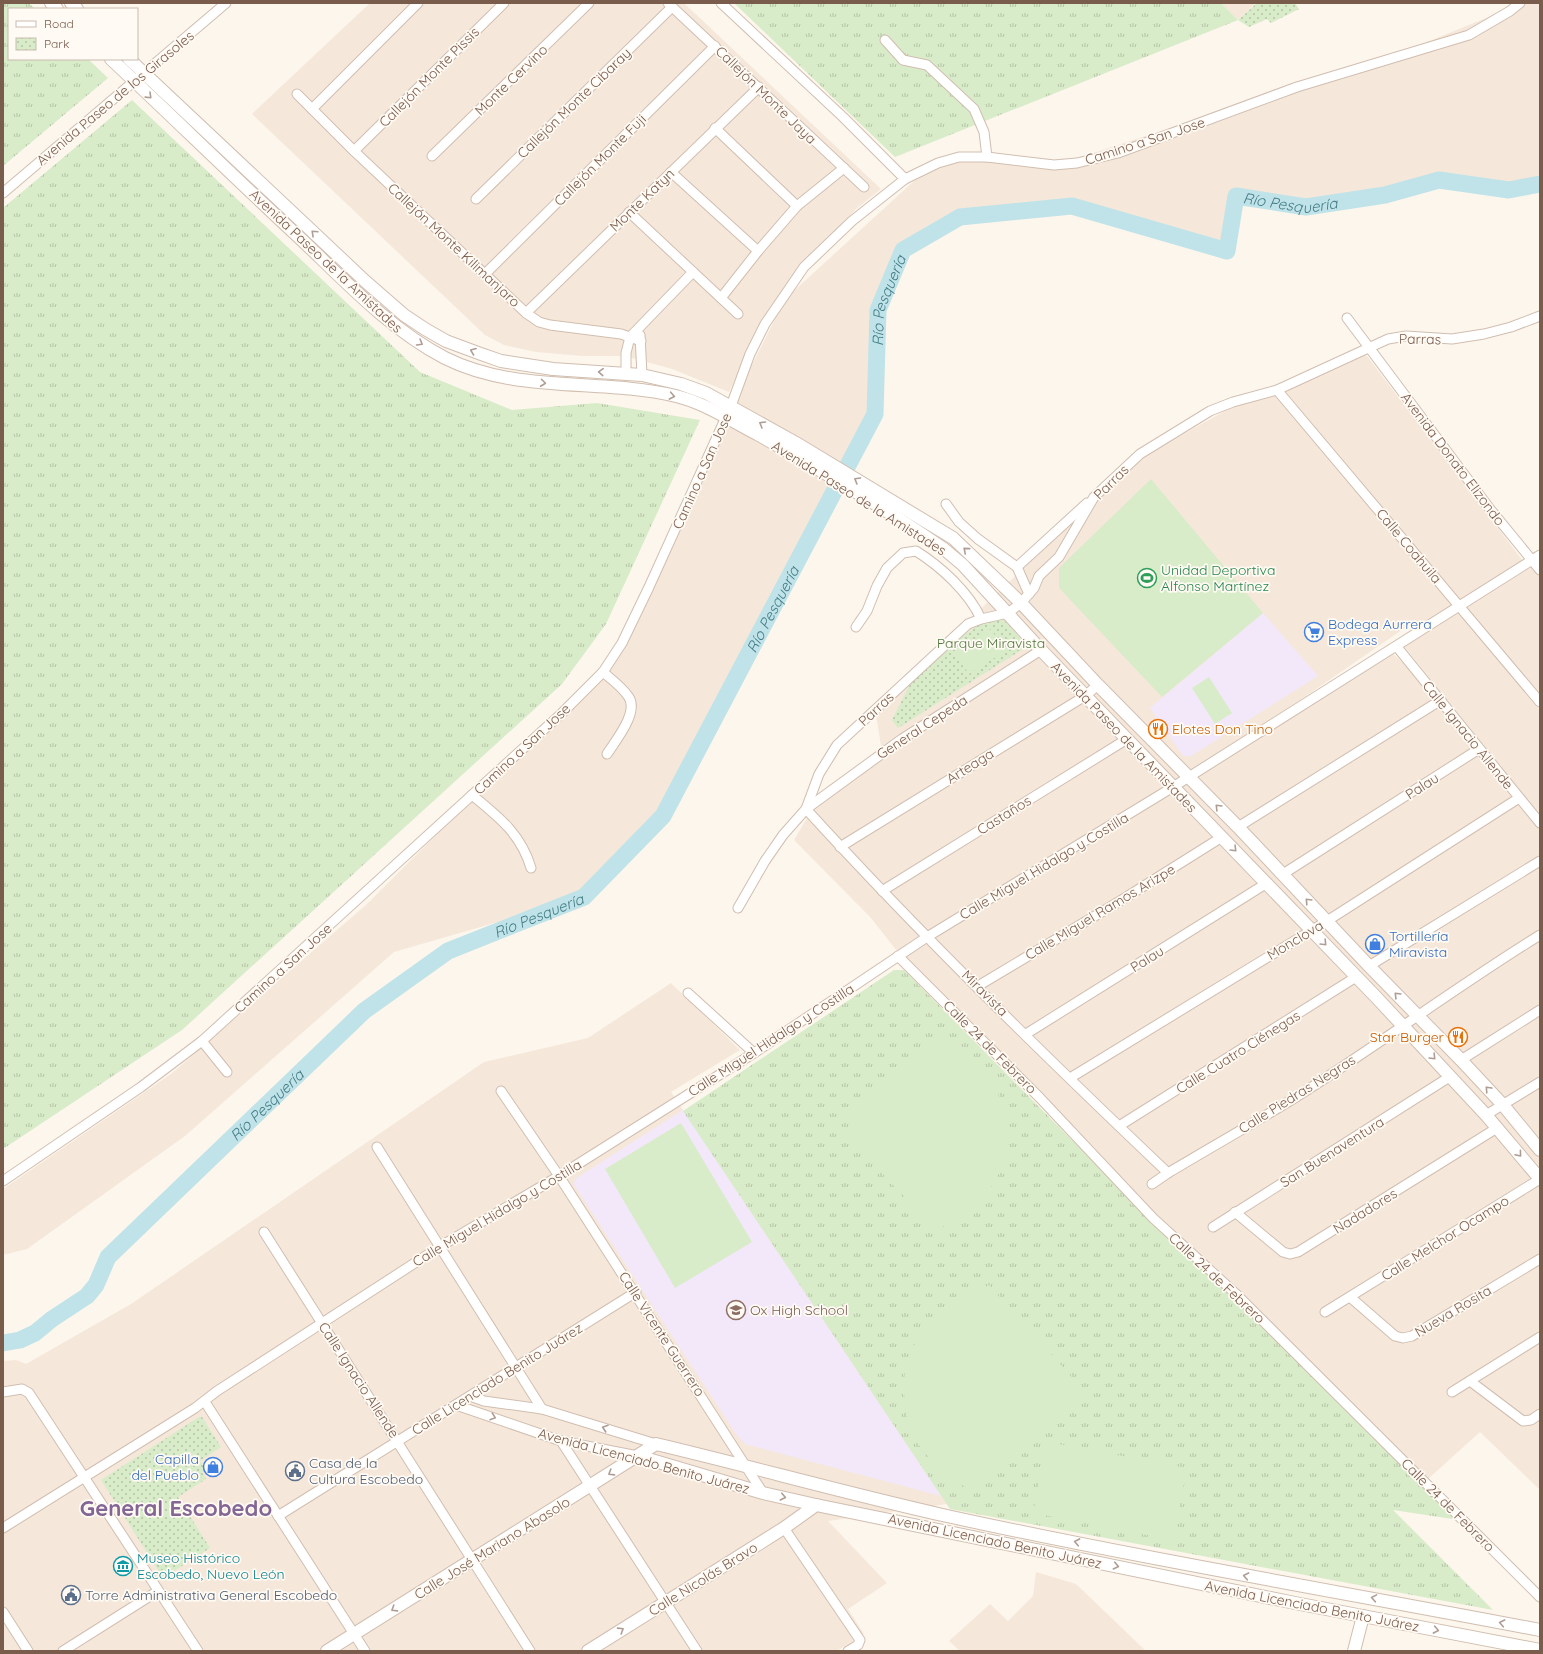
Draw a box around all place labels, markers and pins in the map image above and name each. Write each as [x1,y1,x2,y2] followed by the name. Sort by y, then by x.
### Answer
[1161,561,1275,595] place label: Unidad Deportiva Alfonso Martínez
[1136,567,1158,589] sports icon: Unidad Deportiva Alfonso Martínez
[1328,615,1432,649] place label: Bodega Aurrera Express
[1303,621,1325,643] supermarket icon: Bodega Aurrera Express
[1147,718,1169,740] restaurant icon: Elotes Don Tino
[1172,720,1273,738] place label: Elotes Don Tino
[1389,927,1448,961] place label: Tortillería Miravista
[1364,933,1386,955] shop icon: Tortillería Miravista
[1447,1026,1469,1048] restaurant icon: Star Burger
[1370,1028,1445,1046] place label: Star Burger
[725,1299,747,1321] school or university icon: Ox High School
[750,1301,848,1319] place label: Ox High School
[131,1450,199,1484] place label: Capilla del Pueblo
[309,1454,423,1488] place label: Casa de la Cultura Escobedo
[202,1456,224,1478] shop icon: Capilla del Pueblo
[284,1460,306,1482] public building icon: Casa de la Cultura Escobedo
[137,1549,285,1583] place label: Museo Histórico Escobedo, Nuevo León
[112,1555,134,1577] museum icon: Museo Histórico Escobedo, Nuevo León
[60,1584,82,1606] public building icon: Torre Administrativa General Escobedo
[85,1586,337,1604] place label: Torre Administrativa General Escobedo

